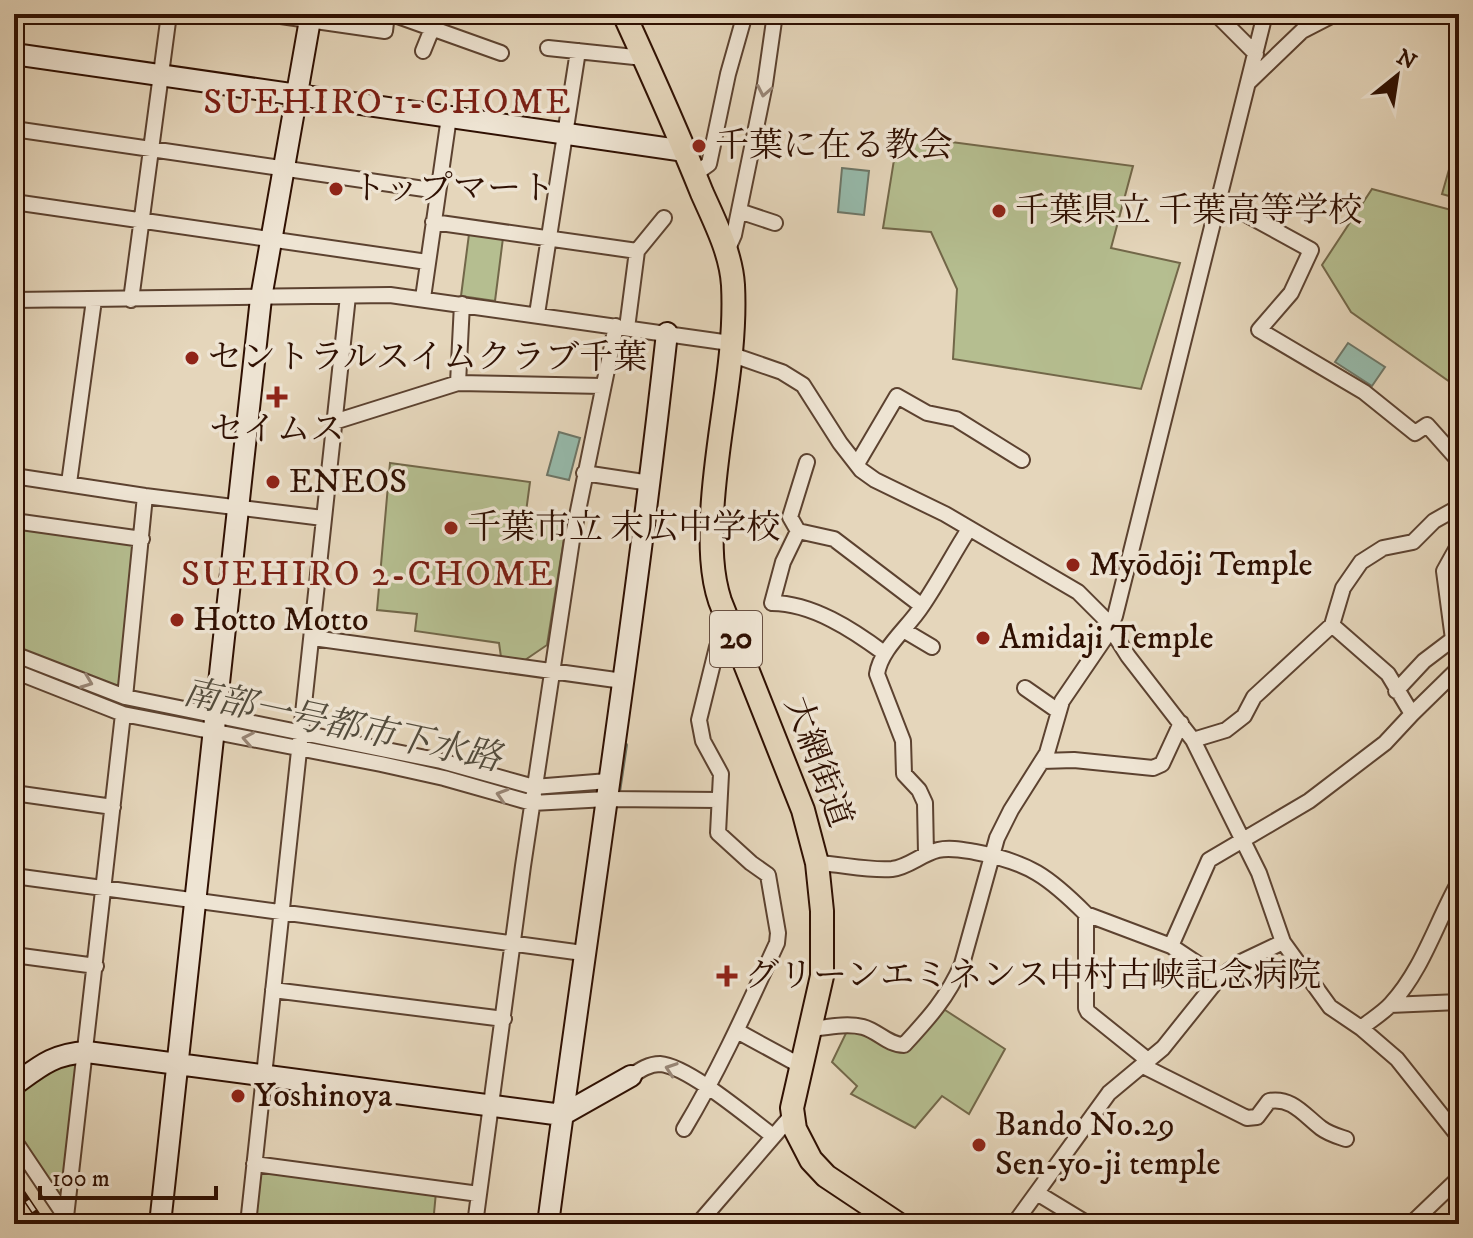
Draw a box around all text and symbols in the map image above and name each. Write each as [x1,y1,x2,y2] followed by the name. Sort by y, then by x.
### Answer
[1357,36,1437,116] north arrow
[1392,44,1421,76] text: N
[203,80,573,125] district label: SUEHIRO 1-CHOME
[756,84,773,98] one-way arrow
[715,125,953,167] place label: 千葉に在る教会
[690,137,708,155] marker: 千葉に在る教会
[352,168,555,210] place label: トップマート
[327,180,345,198] marker: トップマート
[1015,190,1362,232] place label: 千葉県立 千葉高等学校
[990,202,1008,220] marker: 千葉県立 千葉高等学校
[208,337,647,379] place label: セントラルスイムクラブ千葉
[183,349,201,367] marker: セントラルスイムクラブ千葉
[268,388,286,406] marker: セイムス
[210,409,344,451] place label: セイムス
[289,461,407,503] place label: ENEOS
[264,473,282,491] marker: ENEOS
[467,507,780,549] place label: 千葉市立 末広中学校
[442,519,460,537] marker: 千葉市立 末広中学校
[1089,544,1313,586] place label: Myōdōji Temple
[181,552,555,597] district label: SUEHIRO 2-CHOME
[1064,556,1082,574] marker: Myōdōji Temple
[193,599,369,641] place label: Hotto Motto
[168,611,186,629] marker: Hotto Motto
[710,611,762,667] road number: 20
[999,617,1214,659] place label: Amidaji Temple
[974,629,992,647] marker: Amidaji Temple
[179,670,508,782] water label: 南部一号都市下水路
[79,672,93,689] one-way arrow
[775,691,861,833] street label: 大網街道
[242,731,256,748] one-way arrow
[496,788,509,804] one-way arrow
[745,955,1321,997] place label: グリーンエミネンス中村古峡記念病院
[716,965,738,987] marker: グリーンエミネンス中村古峡記念病院
[665,1062,679,1078] one-way arrow
[254,1075,393,1117] place label: Yoshinoya
[229,1087,247,1105] marker: Yoshinoya
[995,1104,1221,1185] place label: Bando No.29 Sen-yo-ji temple
[970,1136,988,1154] marker: Bando No.29 Sen-yo-ji temple
[40,1150,216,1200] scale bar
[52,1164,110,1194] text: 100 m

